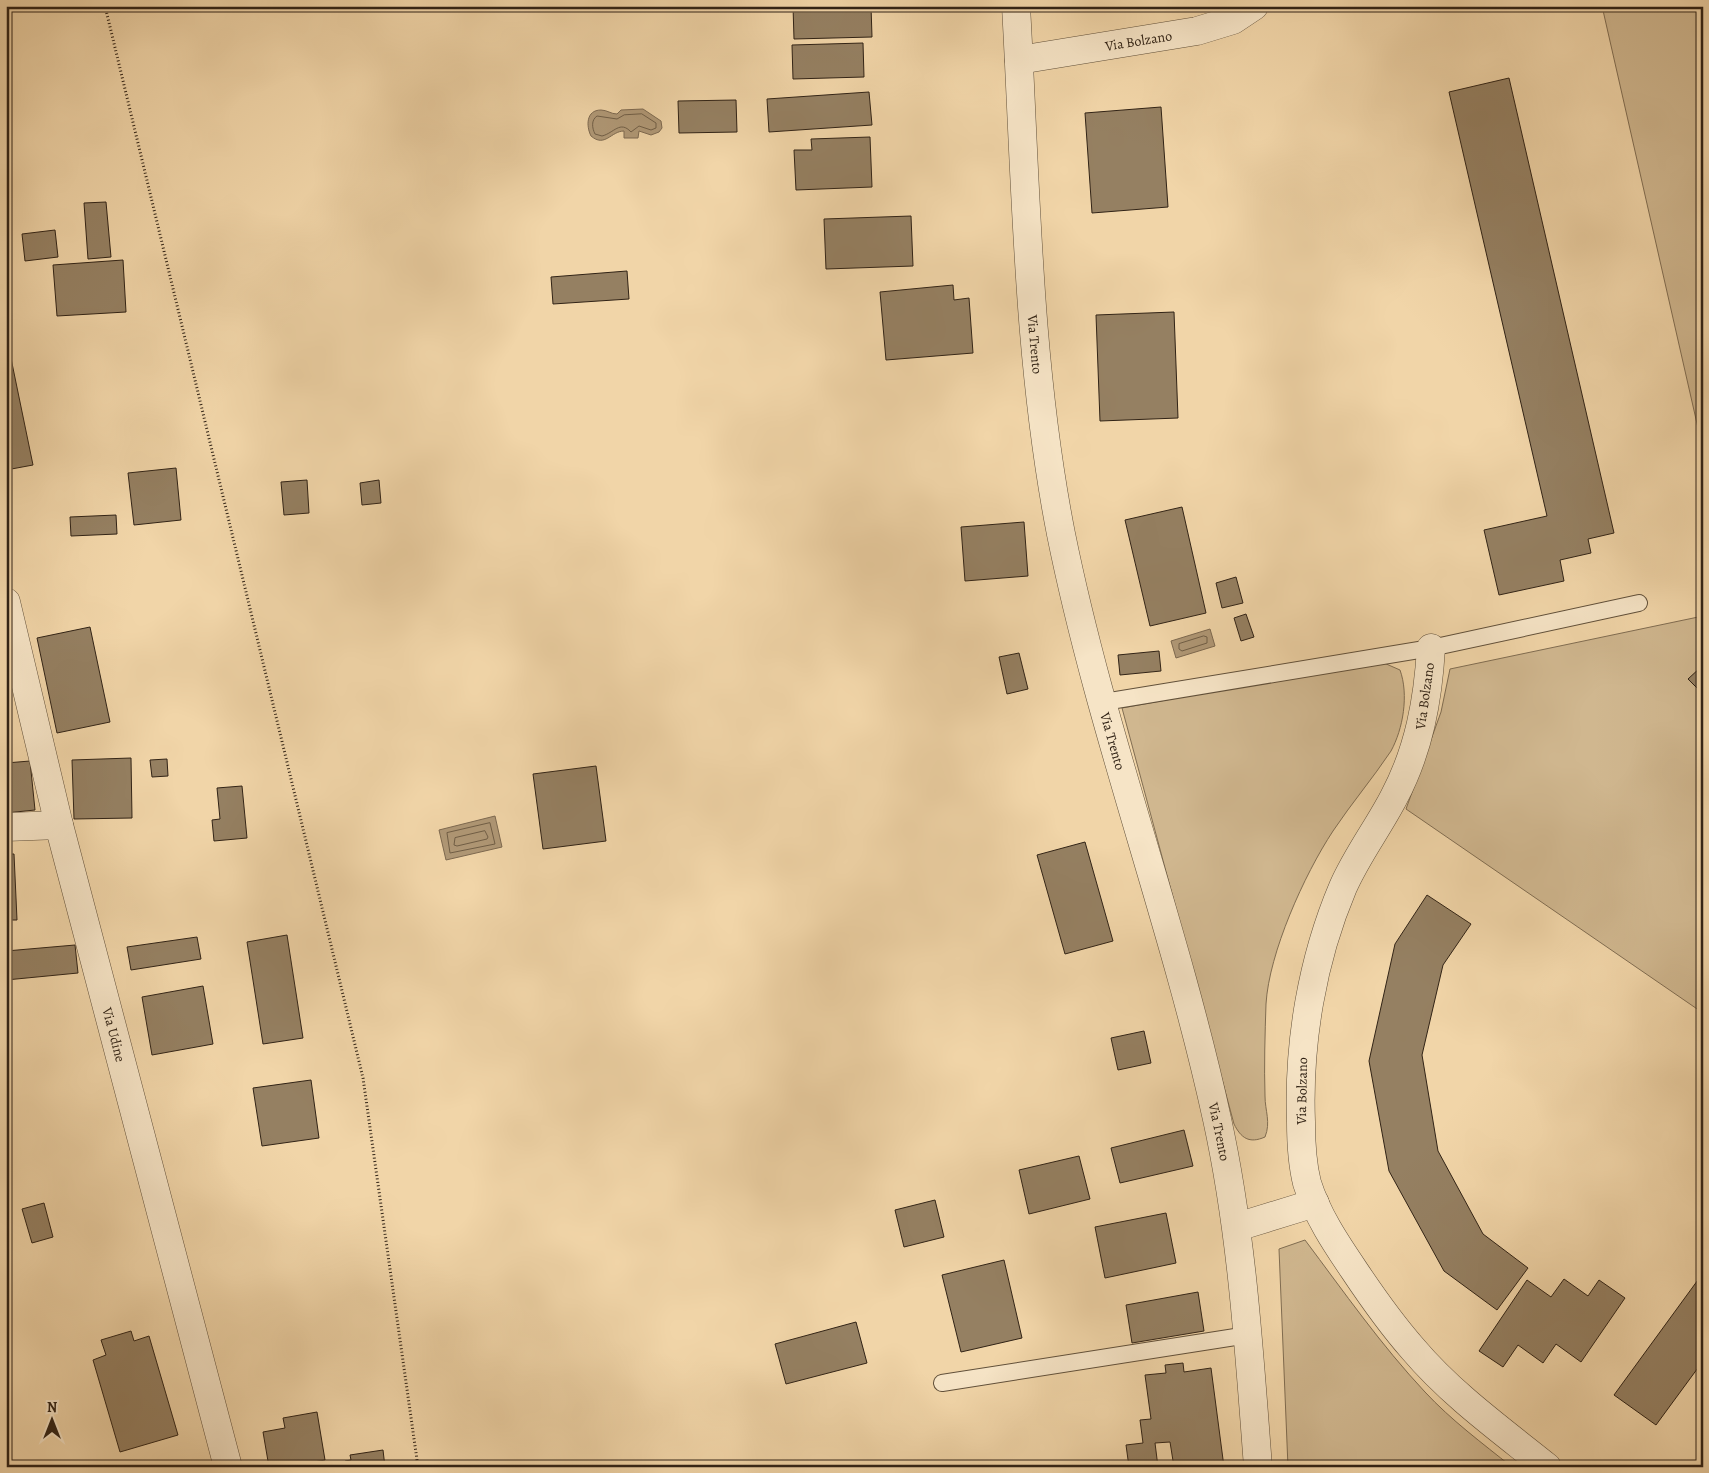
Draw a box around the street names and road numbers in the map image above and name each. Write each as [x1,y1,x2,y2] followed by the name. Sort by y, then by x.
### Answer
[1103,26,1173,56] street label: Via Bolzano
[1023,313,1047,375] street label: Via Trento
[1411,661,1439,732] street label: Via Bolzano
[1095,709,1130,772] street label: Via Trento
[98,1004,130,1064] street label: Via Udine
[1292,1057,1312,1126] street label: Via Bolzano
[1204,1100,1235,1163] street label: Via Trento

